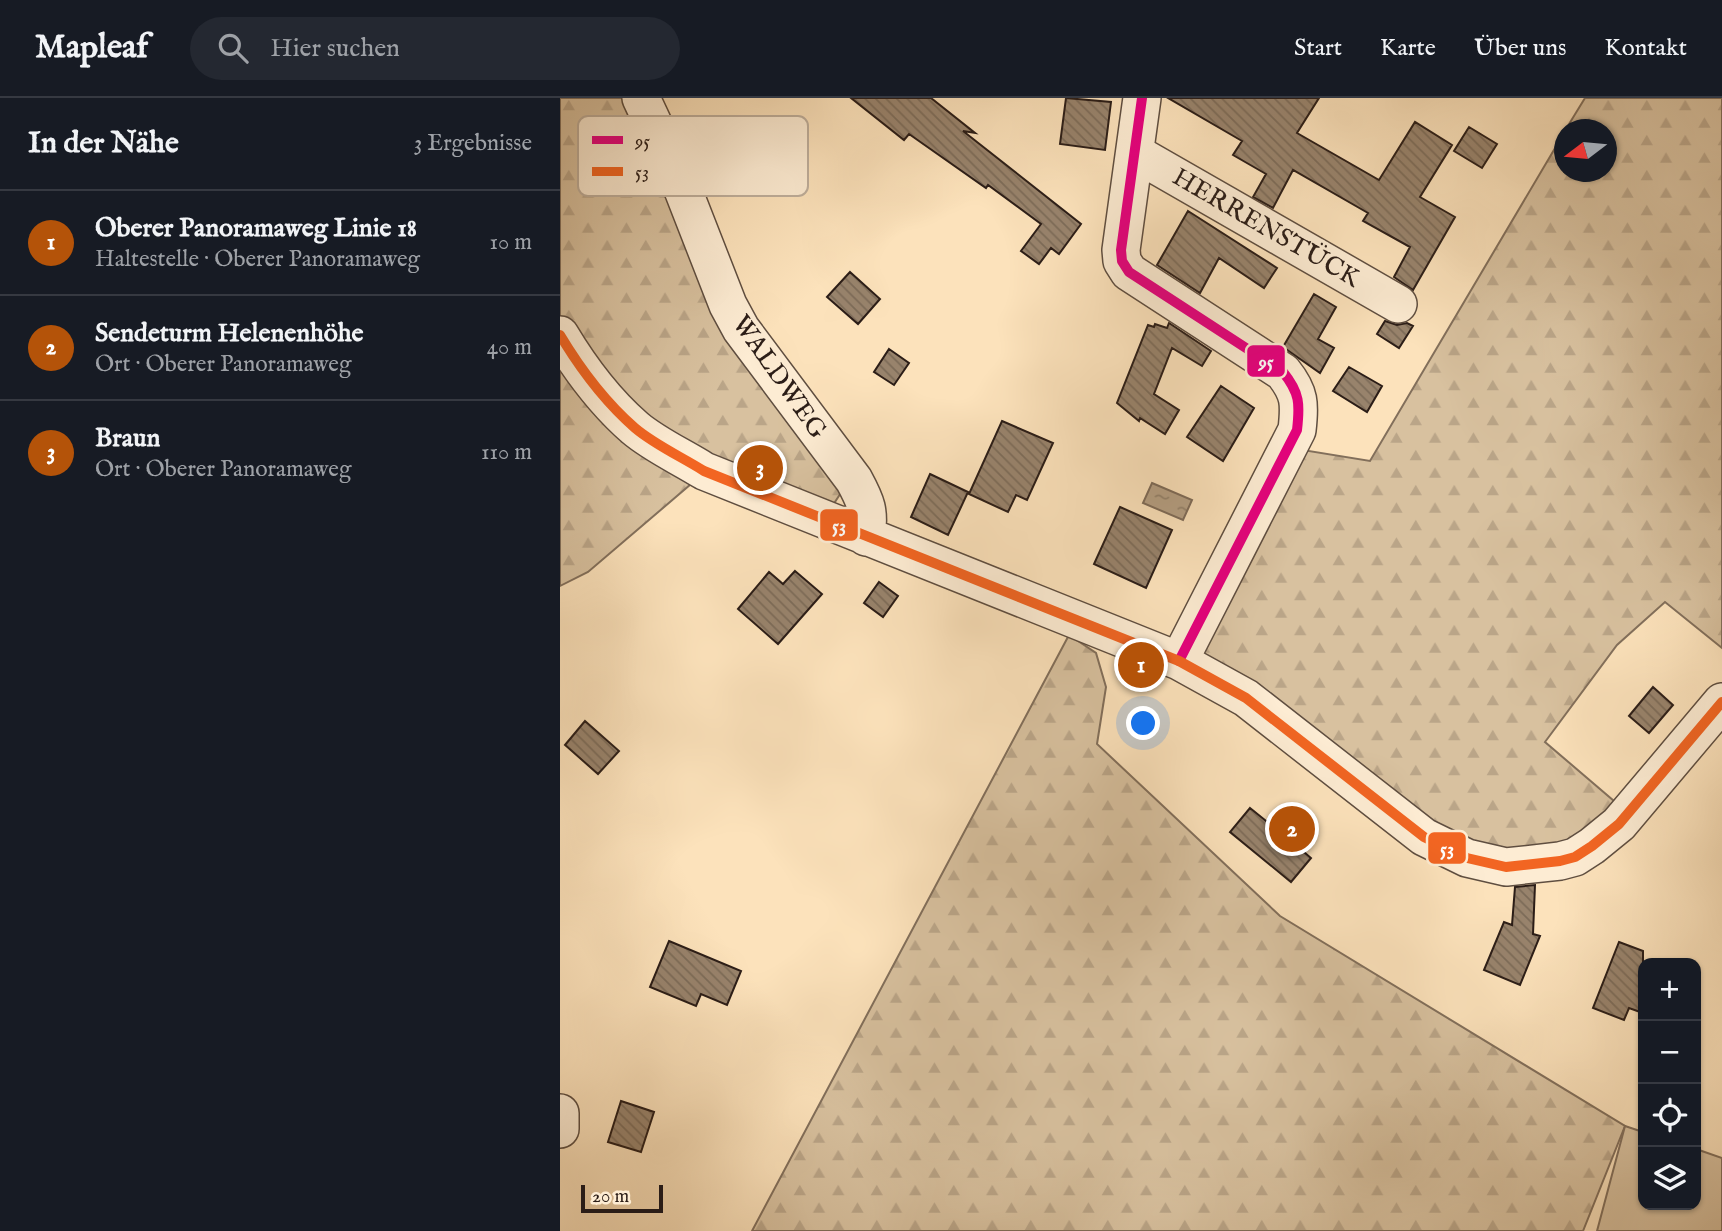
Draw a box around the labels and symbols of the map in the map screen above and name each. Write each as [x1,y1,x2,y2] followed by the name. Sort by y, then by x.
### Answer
[578,116,808,196] legend
[1554,119,1617,182] north arrow
[634,130,650,154] text: 95
[635,161,649,185] text: 53
[1166,161,1367,296] street label: HERRENSTÜCK
[724,309,834,446] street label: WALDWEG
[1246,344,1286,378] line badge: 95
[1257,351,1274,375] text: 95
[737,442,783,494] pin: 3
[819,508,859,542] line badge: 53
[832,515,846,539] text: 53
[1118,639,1164,691] pin: 1
[1126,706,1160,740] your location
[1269,803,1315,855] pin: 2
[1427,831,1467,865] line badge: 53
[1440,838,1454,862] text: 53
[581,1182,663,1214] scale bar

